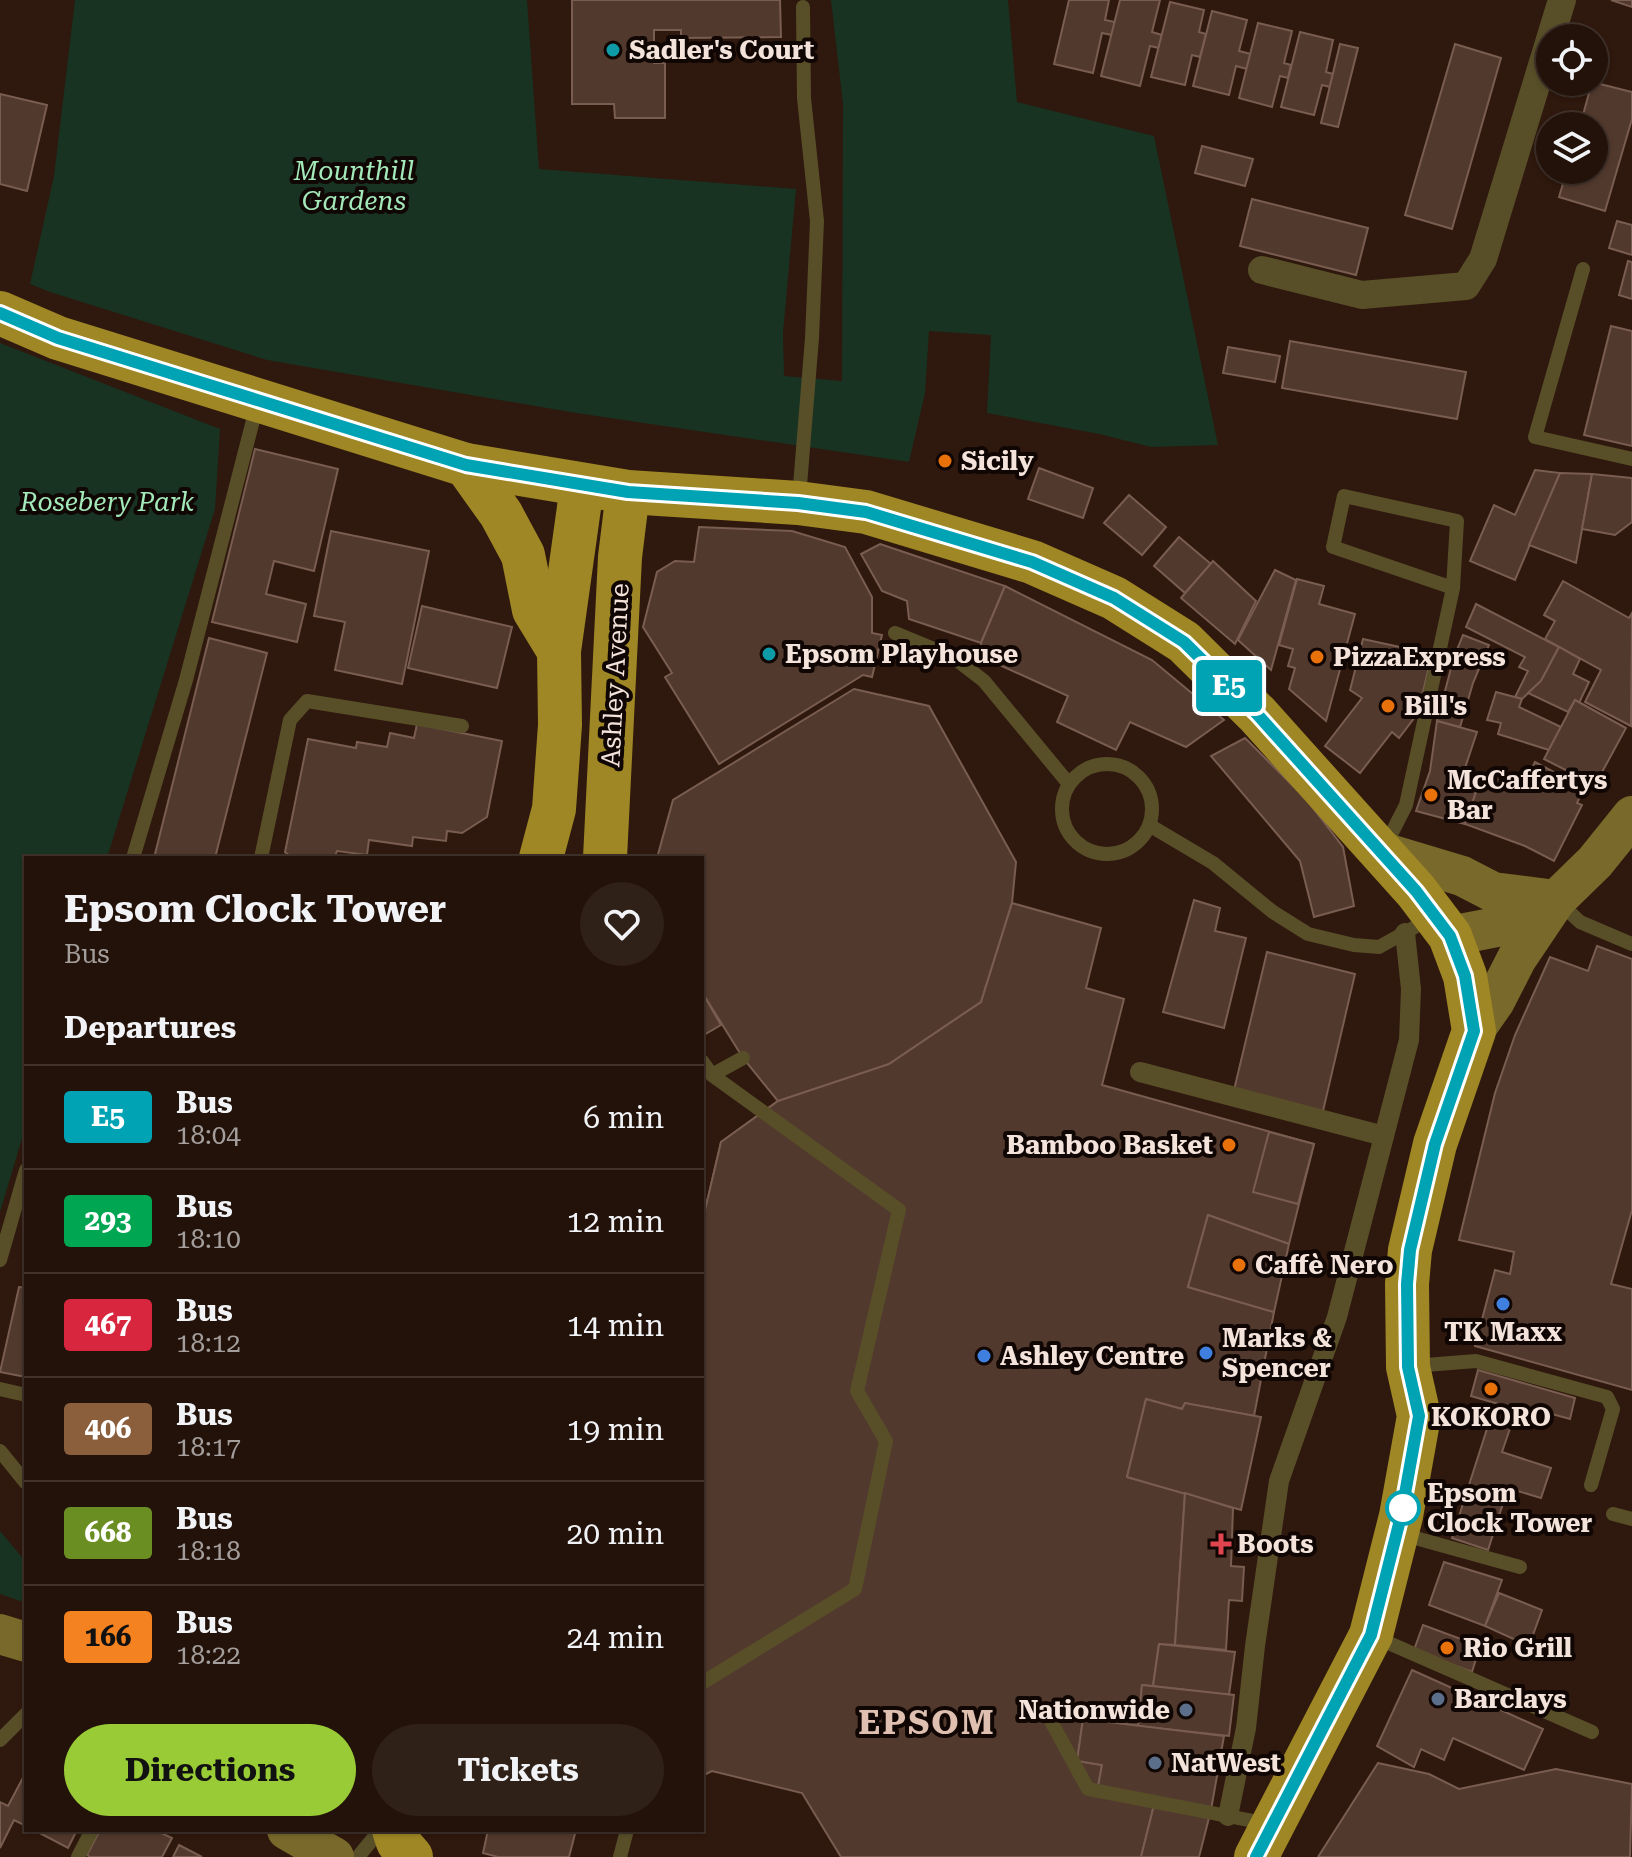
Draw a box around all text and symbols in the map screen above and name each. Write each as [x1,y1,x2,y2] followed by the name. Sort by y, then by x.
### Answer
[1536,24,1608,184] map controls
[1536,24,1608,96] button: locate
[629,35,815,65] place label: Sadler's Court
[604,41,622,59] marker: Sadler's Court
[1536,112,1608,184] button: layers
[293,156,414,216] park label: Mounthill Gardens
[961,446,1034,476] place label: Sicily
[936,452,954,470] marker: Sicily
[19,487,195,517] park label: Rosebery Park
[595,582,635,768] street label: Ashley Avenue
[785,639,1018,669] place label: Epsom Playhouse
[1333,642,1506,672] place label: PizzaExpress
[760,645,778,663] marker: Epsom Playhouse
[1308,648,1326,666] marker: PizzaExpress
[1193,660,1265,712] line badge: E5
[1212,669,1246,702] text: E5
[1404,691,1467,721] place label: Bill's
[1379,697,1397,715] marker: Bill's
[1447,765,1607,825] place label: McCaffertys Bar
[1422,786,1440,804] marker: McCaffertys Bar
[580,882,664,966] button: heart
[64,887,446,931] text: Epsom Clock Tower
[64,939,110,969] text: Bus
[64,1010,236,1045] text: Departures
[176,1085,233,1120] text: Bus
[91,1100,125,1133] text: E5
[583,1100,664,1135] text: 6 min
[176,1120,241,1150] text: 18:04
[1006,1130,1213,1160] place label: Bamboo Basket
[1220,1136,1238,1154] marker: Bamboo Basket
[176,1189,233,1224] text: Bus
[84,1204,132,1237] text: 293
[567,1204,664,1239] text: 12 min
[176,1224,241,1254] text: 18:10
[1255,1250,1393,1280] place label: Caffè Nero
[1230,1256,1248,1274] marker: Caffè Nero
[176,1293,233,1328] text: Bus
[1494,1295,1512,1313] marker: TK Maxx
[84,1308,132,1341] text: 467
[567,1308,664,1343] text: 14 min
[1444,1317,1563,1347] place label: TK Maxx
[1222,1323,1332,1383] place label: Marks & Spencer
[176,1328,241,1358] text: 18:12
[1000,1341,1184,1371] place label: Ashley Centre
[1197,1344,1215,1362] marker: Marks & Spencer
[975,1347,993,1365] marker: Ashley Centre
[1482,1380,1500,1398] marker: KOKORO
[176,1397,233,1432] text: Bus
[1431,1402,1551,1432] place label: KOKORO
[84,1412,132,1445] text: 406
[567,1412,664,1447] text: 19 min
[176,1432,241,1462] text: 18:17
[1427,1478,1593,1538] place label: Epsom Clock Tower
[1386,1491,1420,1525] marker: Epsom Clock Tower
[176,1501,233,1536] text: Bus
[84,1516,132,1549] text: 668
[567,1516,664,1551] text: 20 min
[1237,1529,1314,1559] place label: Boots
[1212,1535,1230,1553] marker: Boots
[176,1536,241,1566] text: 18:18
[176,1605,233,1640] text: Bus
[84,1620,132,1653] text: 166
[567,1620,664,1655] text: 24 min
[1463,1633,1573,1663] place label: Rio Grill
[1438,1639,1456,1657] marker: Rio Grill
[176,1640,241,1670] text: 18:22
[1454,1684,1567,1714] place label: Barclays
[1429,1690,1447,1708] marker: Barclays
[1018,1695,1170,1725] place label: Nationwide
[1177,1701,1195,1719] marker: Nationwide
[858,1702,996,1742] district label: EPSOM
[64,1724,356,1816] button: Directions
[372,1724,664,1816] button: Tickets
[1171,1748,1282,1778] place label: NatWest
[1146,1754,1164,1772] marker: NatWest

